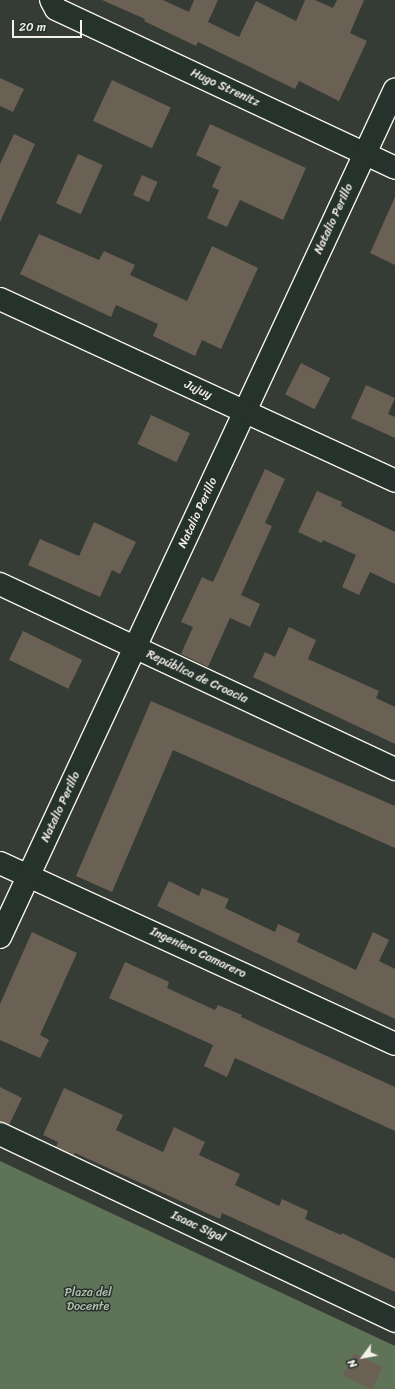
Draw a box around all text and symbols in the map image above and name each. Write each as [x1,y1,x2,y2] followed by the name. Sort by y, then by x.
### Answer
[14,12,84,38] scale bar
[19,16,46,38] text: 20 m
[188,66,262,110] street label: Hugo Strenitz
[311,182,357,256] street label: Natalio Perillo
[182,377,214,403] street label: Jujuy
[175,476,221,550] street label: Natalio Perillo
[144,647,250,707] street label: República de Croacia
[38,770,84,844] street label: Natalio Perillo
[148,925,248,981] street label: Ingeniero Camarero
[169,1208,227,1246] street label: Isaac Sigal
[64,1286,112,1314] park label: Plaza del Docente
[343,1337,383,1377] north arrow
[342,1355,362,1372] text: N

